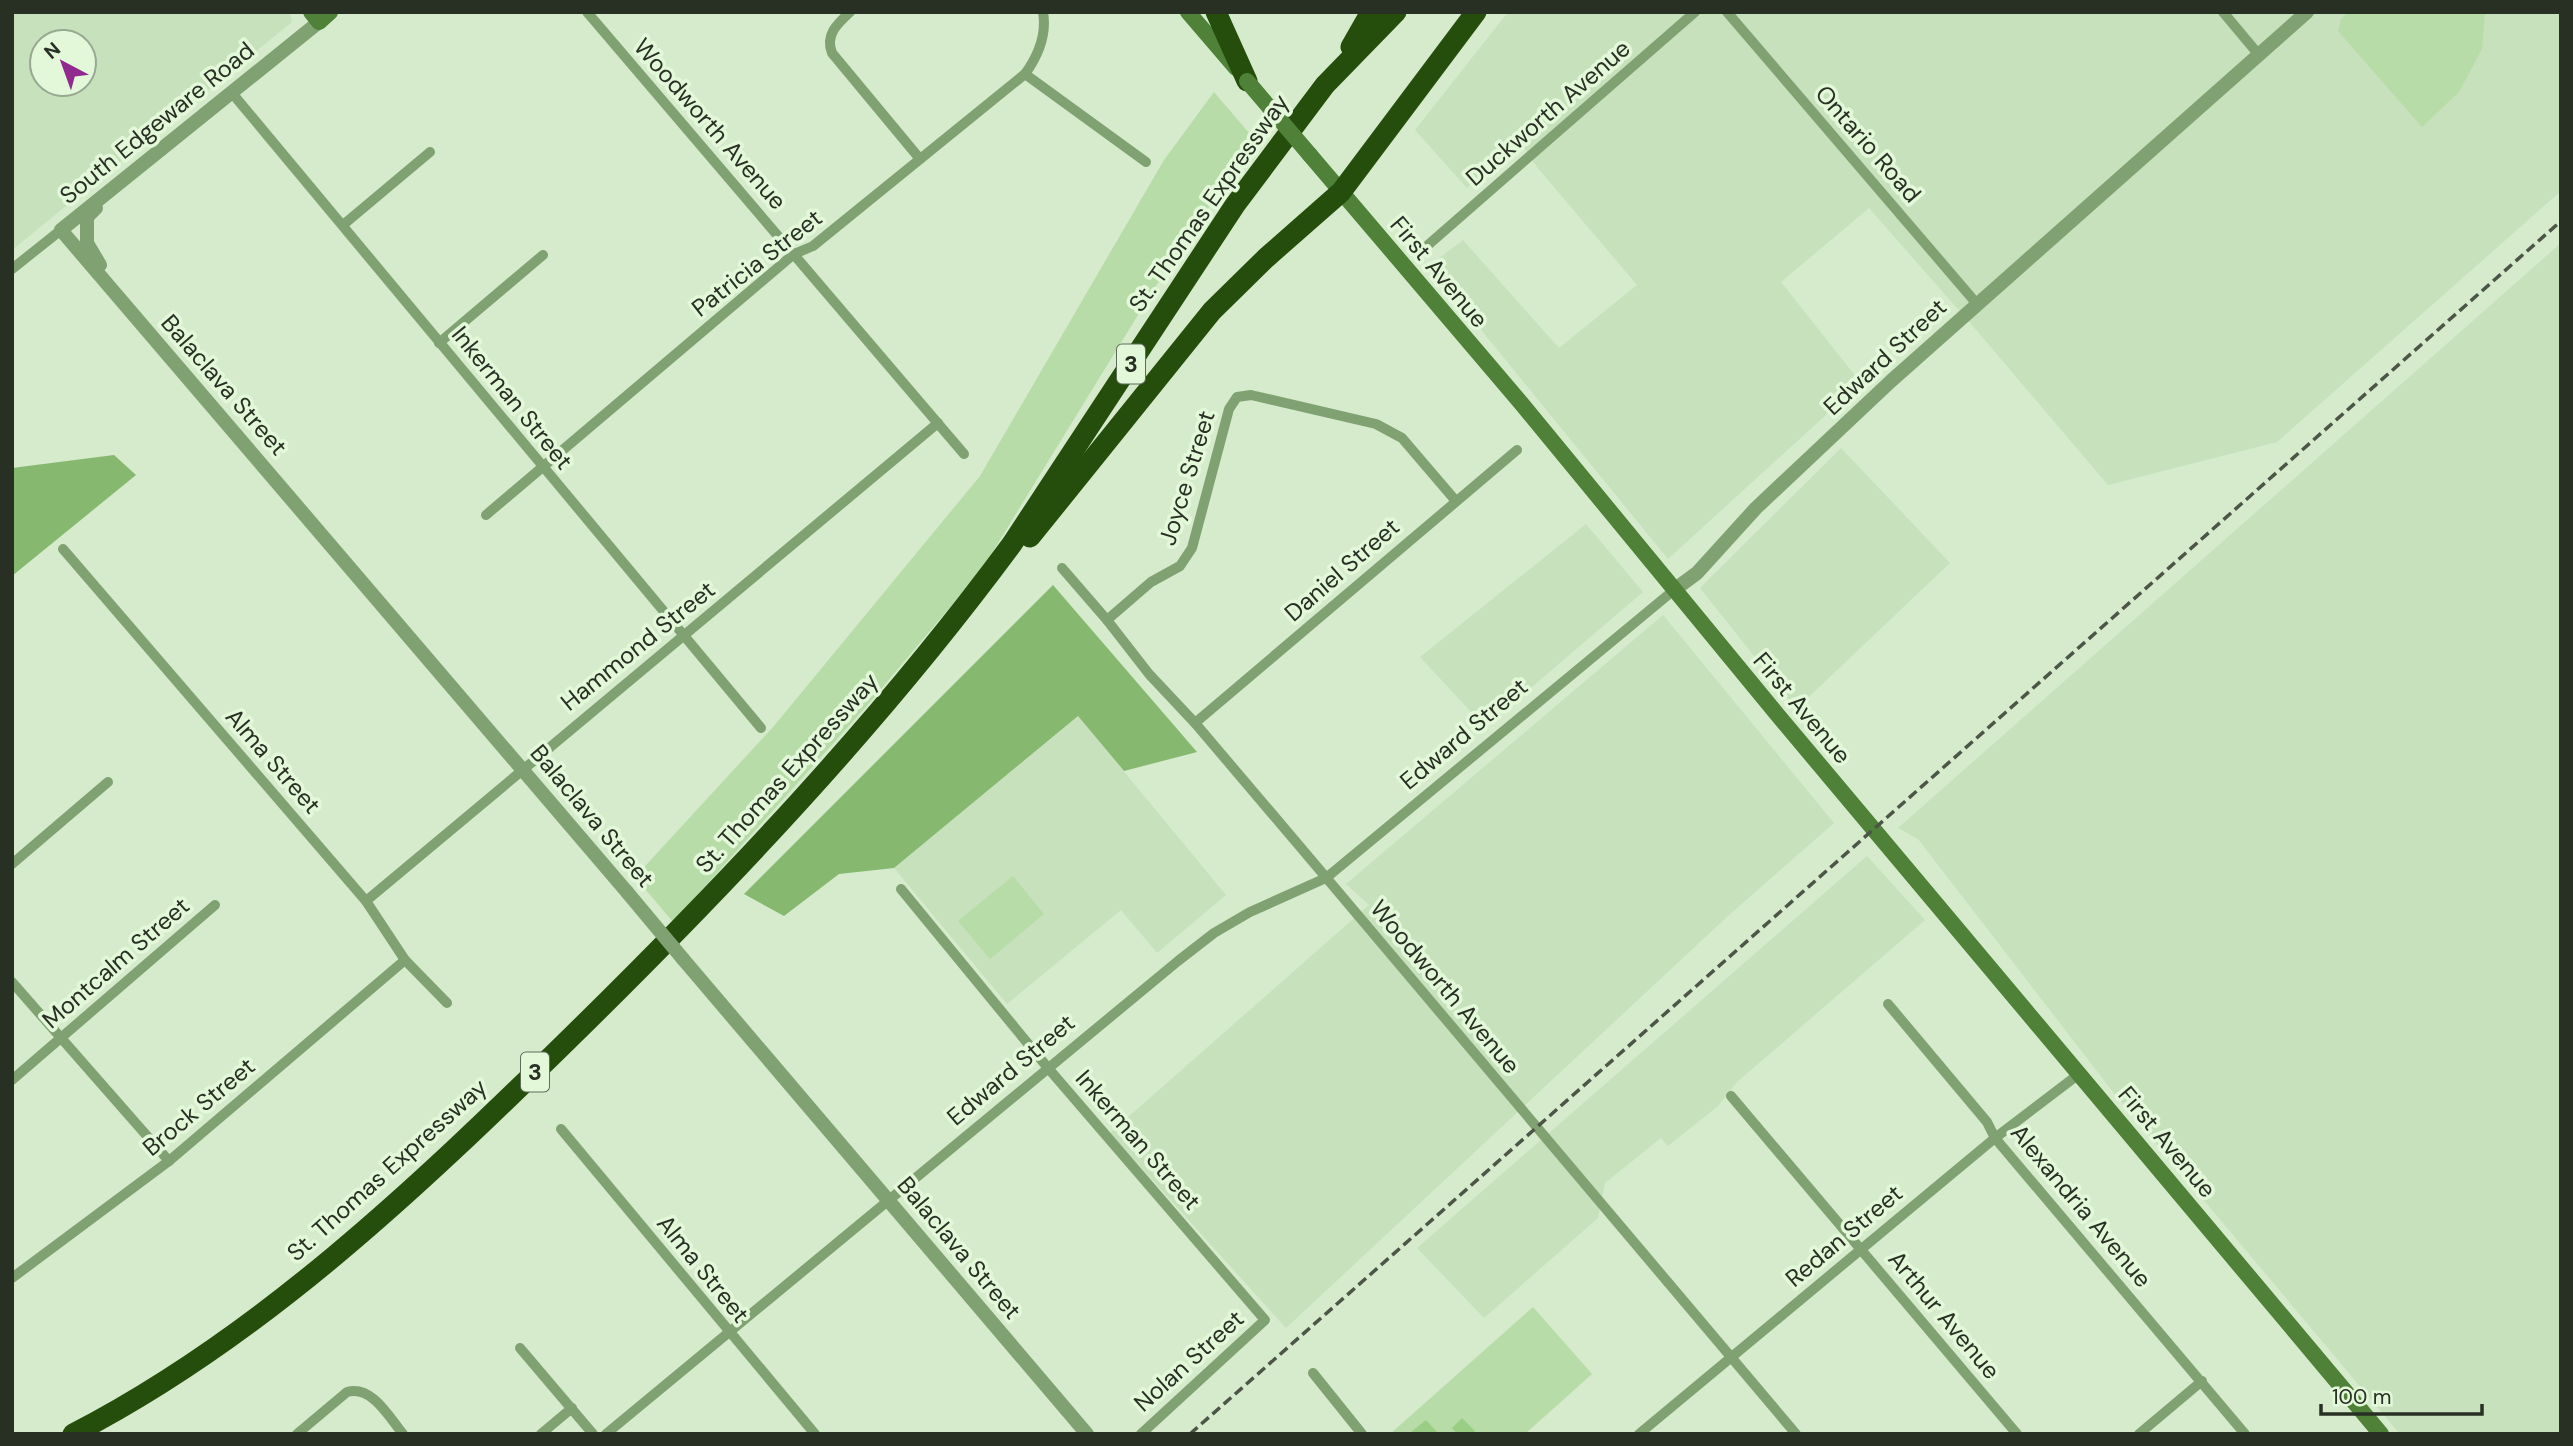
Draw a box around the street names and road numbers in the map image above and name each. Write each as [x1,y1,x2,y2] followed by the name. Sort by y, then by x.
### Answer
[627,31,793,216] street label: Woodworth Avenue
[1459,33,1636,193] street label: Duckworth Avenue
[53,35,260,211] street label: South Edgeware Road
[1809,78,1928,209] street label: Ontario Road
[1122,88,1296,318] street label: St. Thomas Expressway
[685,202,828,323] street label: Patricia Street
[1384,209,1495,334] street label: First Avenue
[1817,292,1953,422] street label: Edward Street
[155,308,294,462] street label: Balaclava Street
[445,320,580,476] street label: Inkerman Street
[1117,344,1145,384] road number: 3
[1151,407,1222,549] street label: Joyce Street
[1278,511,1406,628] street label: Daniel Street
[554,574,721,717] street label: Hammond Street
[1747,645,1858,770] street label: First Avenue
[688,666,885,879] street label: St. Thomas Expressway
[1393,671,1534,796] street label: Edward Street
[219,701,328,820] street label: Alma Street
[524,738,661,893] street label: Balaclava Street
[36,890,196,1035] street label: Montcalm Street
[1364,893,1527,1080] street label: Woodworth Avenue
[940,1007,1081,1132] street label: Edward Street
[136,1051,261,1163] street label: Brock Street
[521,1052,549,1092] road number: 3
[1069,1063,1208,1216] street label: Inkerman Street
[280,1071,493,1268] street label: St. Thomas Expressway
[2112,1079,2223,1204] street label: First Avenue
[2004,1118,2159,1294] street label: Alexandria Avenue
[891,1170,1028,1325] street label: Balaclava Street
[1779,1178,1909,1294] street label: Redan Street
[650,1208,756,1329] street label: Alma Street
[1882,1244,2007,1385] street label: Arthur Avenue
[1127,1303,1250,1418] street label: Nolan Street

